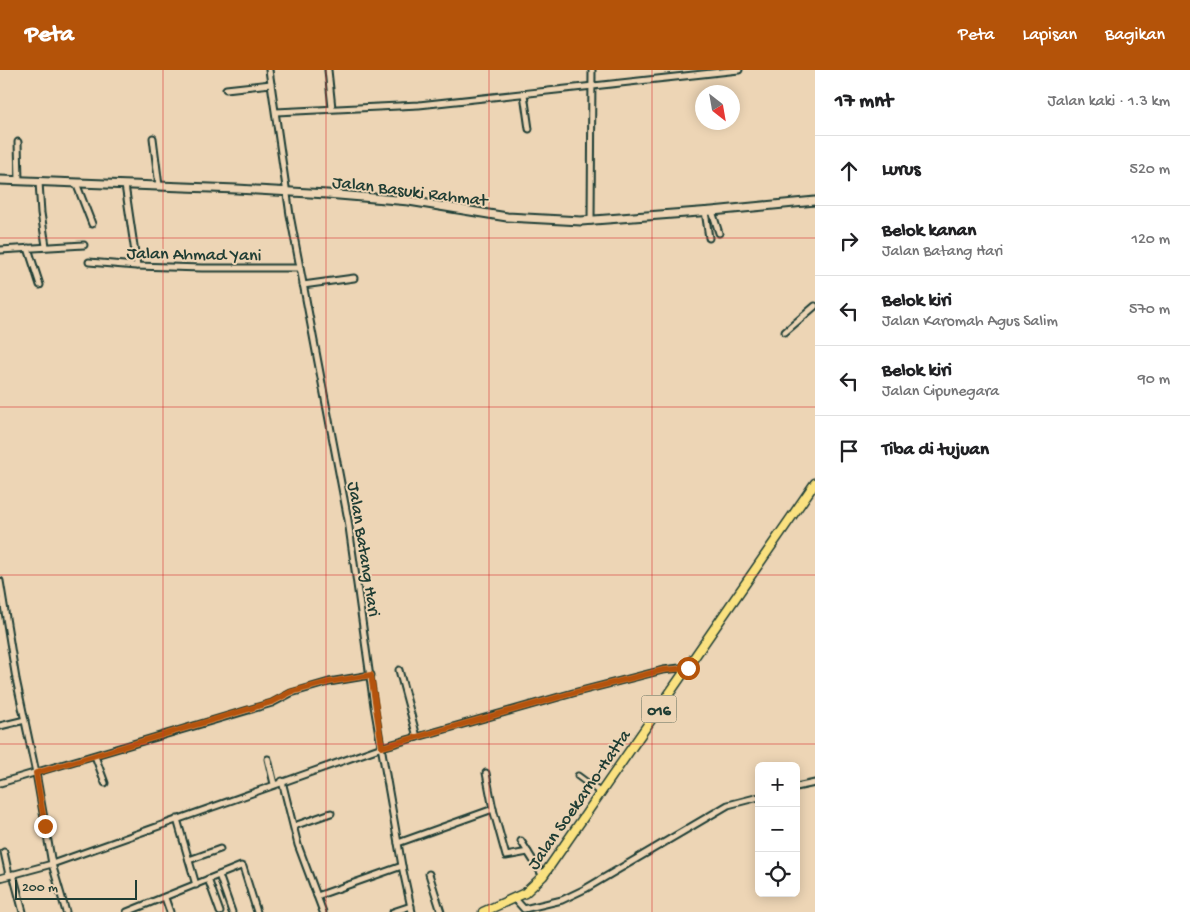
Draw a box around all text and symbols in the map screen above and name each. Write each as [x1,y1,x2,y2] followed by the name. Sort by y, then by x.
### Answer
[25,21,74,50] text: Peta
[958,25,995,46] text: Peta
[1023,25,1077,46] text: Lapisan
[1105,25,1165,46] text: Bagikan
[695,85,740,130] north arrow
[835,90,893,115] text: 17 mnt
[1048,93,1170,112] text: Jalan kaki · 1.3 km
[835,157,863,185] icon: ahead
[882,159,921,182] text: Lurus
[1130,161,1170,180] text: 520 m
[331,173,490,213] street label: Jalan Basuki Rahmat
[882,220,976,243] text: Belok kanan
[835,227,863,255] icon: right
[1131,231,1170,250] text: 120 m
[882,243,1003,262] text: Jalan Batang Hari
[126,244,262,267] street label: Jalan Ahmad Yani
[882,290,952,313] text: Belok kiri
[835,297,863,325] icon: left
[1129,301,1170,320] text: 570 m
[882,313,1058,332] text: Jalan Karomah Agus Salim
[882,360,952,383] text: Belok kiri
[835,367,863,395] icon: left
[1138,371,1170,390] text: 90 m
[882,383,999,402] text: Jalan Cipunegara
[835,437,863,465] icon: arrive
[882,439,989,462] text: Tiba di tujuan
[341,480,384,619] street label: Jalan Batang Hari
[677,657,700,680] route start
[642,696,676,722] road number: 016
[524,726,637,875] street label: Jalan Soekarno-Hatta
[755,762,800,897] map controls
[755,762,800,807] button: +
[755,807,800,852] button: −
[34,815,57,838] route end
[755,852,800,897] button: locate
[15,877,138,900] scale bar
[22,880,58,897] text: 200 m

